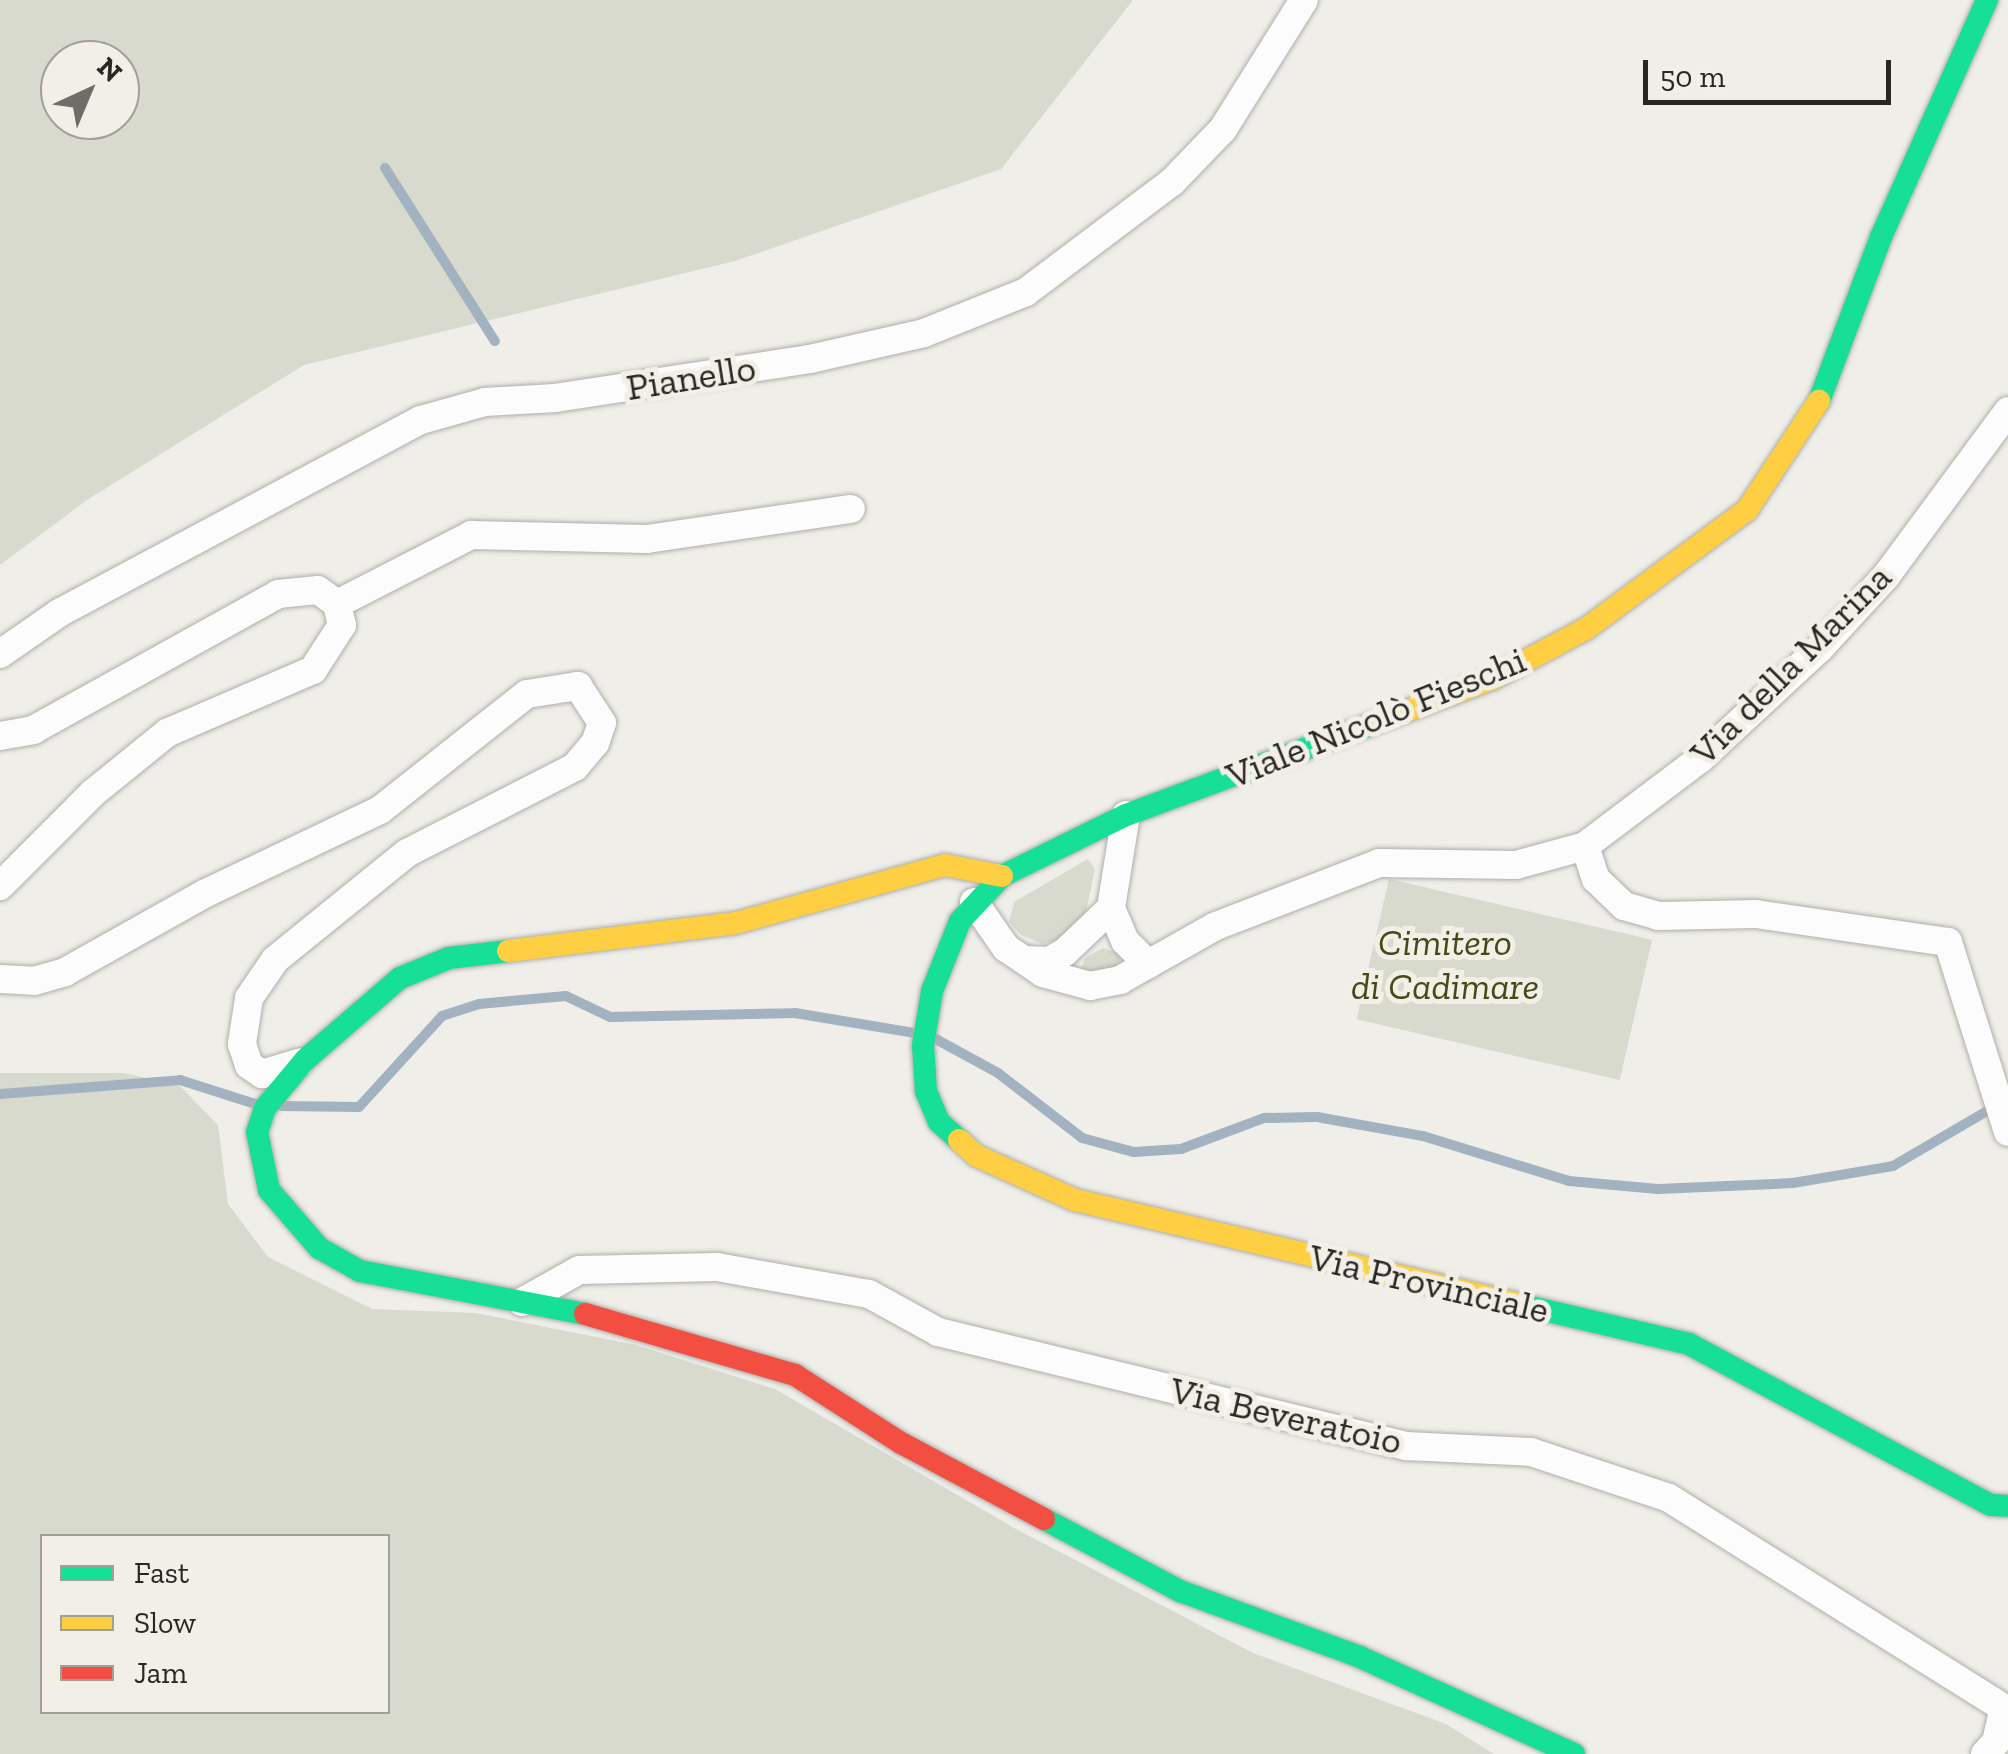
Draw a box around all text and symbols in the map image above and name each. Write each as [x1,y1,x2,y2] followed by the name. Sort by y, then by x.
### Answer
[40,40,140,140] north arrow
[1648,40,1896,102] scale bar
[91,50,129,89] text: N
[1660,59,1725,95] text: 50 m
[623,345,759,411] street label: Pianello
[1681,555,1901,775] street label: Via della Marina
[1220,637,1532,799] street label: Viale Nicolò Fieschi
[1351,920,1539,1009] park label: Cimitero di Cadimare
[1305,1234,1553,1334] street label: Via Provinciale
[1166,1367,1406,1465] street label: Via Beveratoio
[40,1534,390,1714] legend
[134,1555,189,1591] text: Fast
[134,1605,196,1641] text: Slow
[134,1655,187,1691] text: Jam

